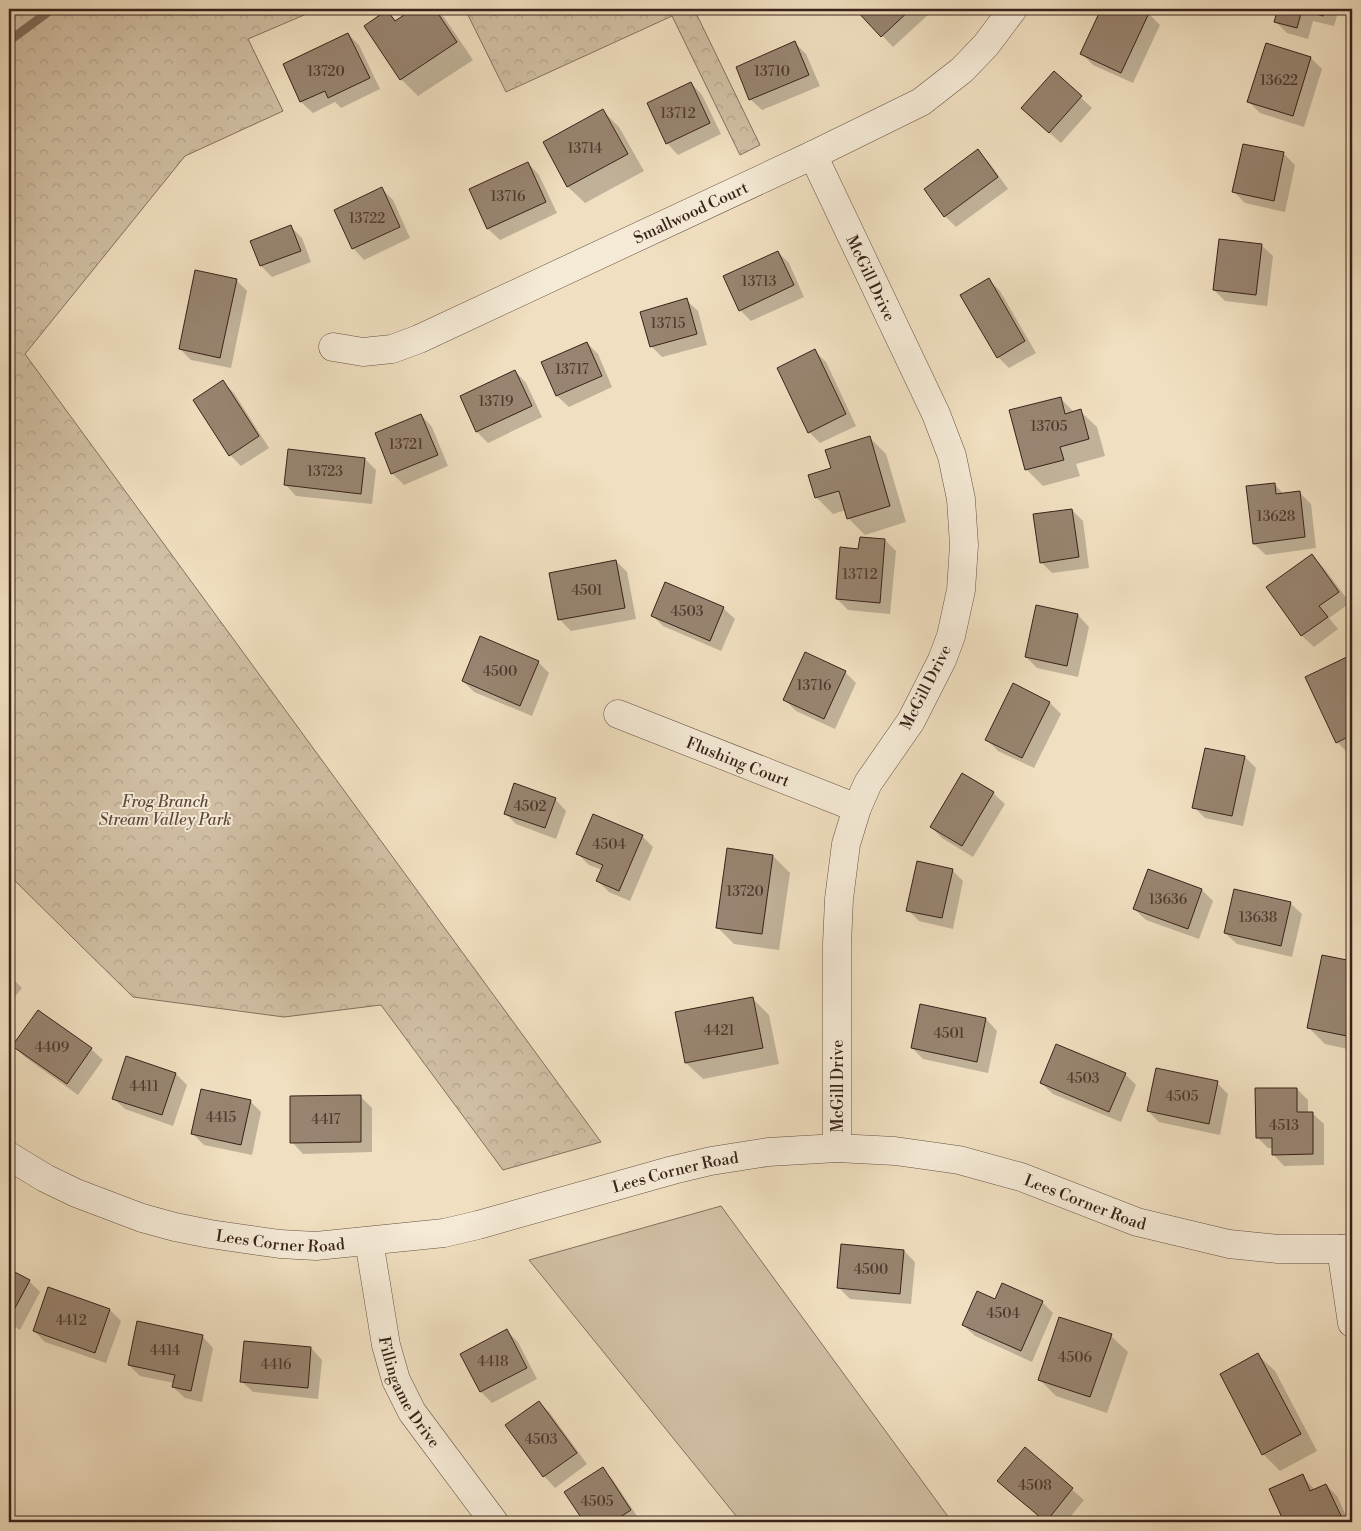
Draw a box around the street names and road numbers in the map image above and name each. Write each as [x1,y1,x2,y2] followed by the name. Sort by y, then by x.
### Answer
[630,178,752,248] street label: Smallwood Court
[841,232,899,325] street label: McGill Drive
[896,642,956,733] street label: McGill Drive
[683,733,793,792] street label: Flushing Court
[828,1040,848,1132] street label: McGill Drive
[610,1148,740,1198] street label: Lees Corner Road
[1021,1170,1148,1235] street label: Lees Corner Road
[215,1226,346,1257] street label: Lees Corner Road
[374,1335,444,1452] street label: Fillingame Drive

